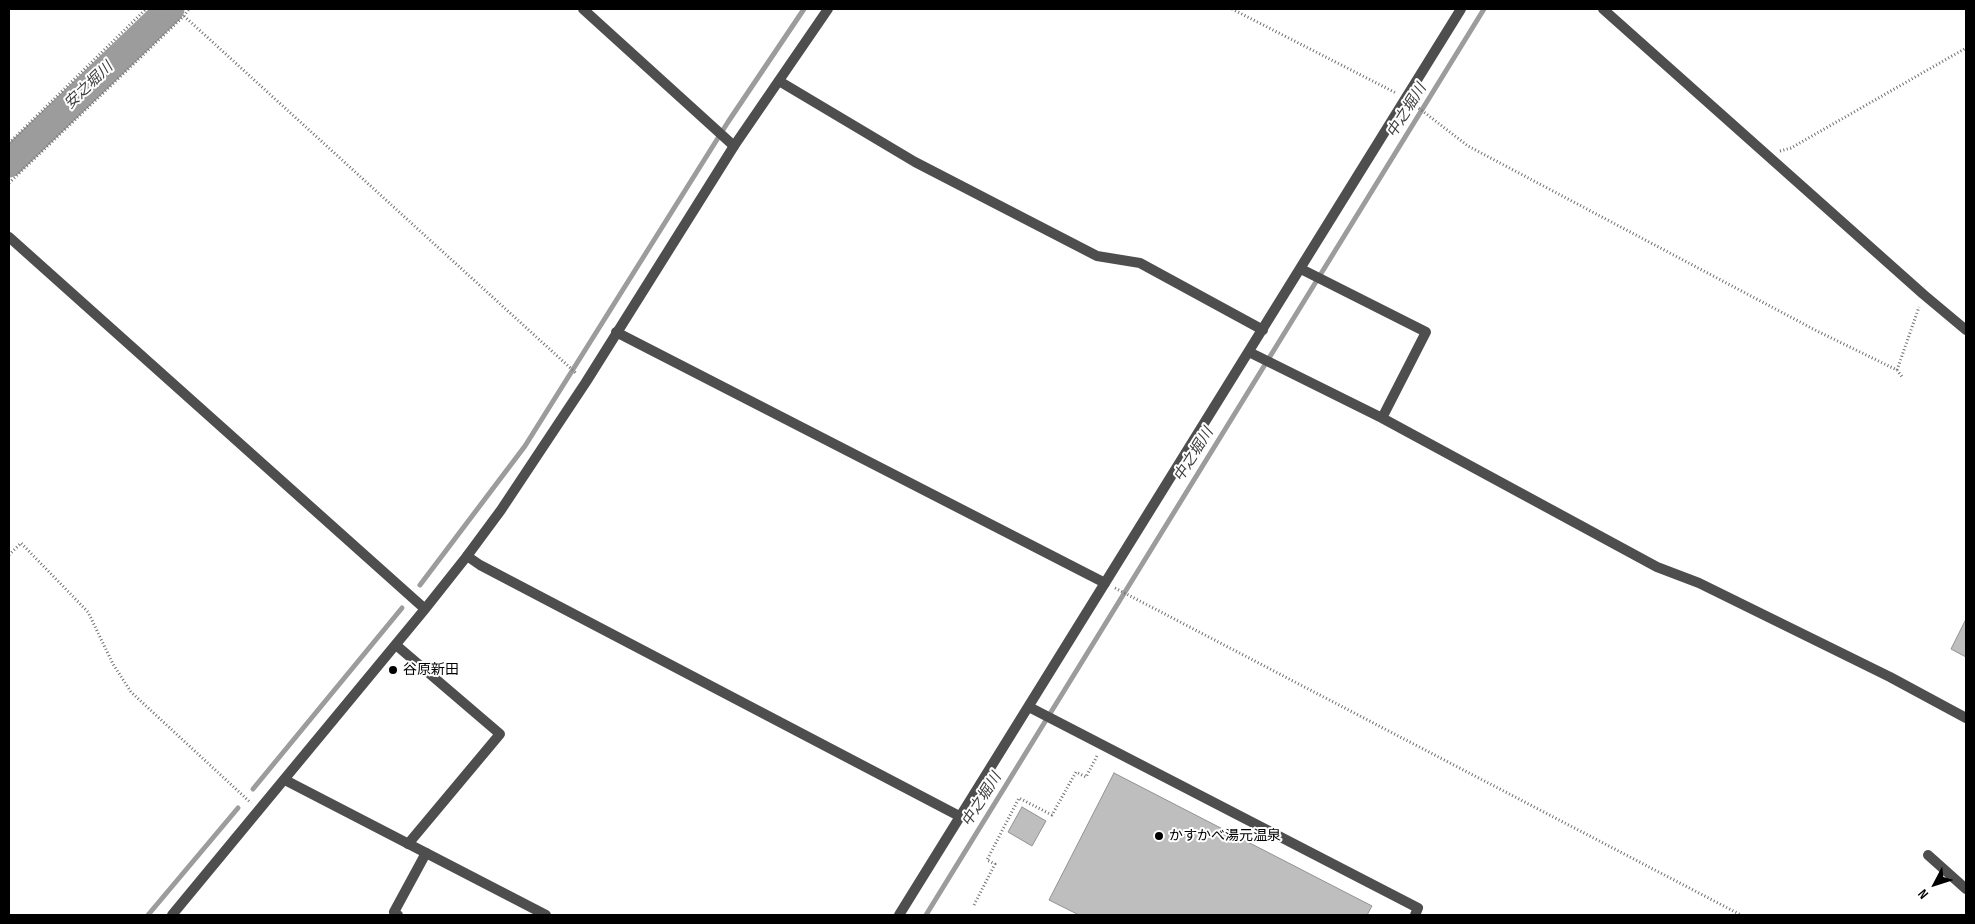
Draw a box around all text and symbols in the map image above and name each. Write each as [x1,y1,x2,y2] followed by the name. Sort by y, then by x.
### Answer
[61,59,117,113] water label: 安之堀川
[1383,81,1431,141] water label: 中之堀川
[1170,425,1218,485] water label: 中之堀川
[403,662,459,678] place label: 谷原新田
[387,664,399,676] marker: 谷原新田
[958,770,1006,830] water label: 中之堀川
[1169,828,1281,844] place label: かすかべ湯元温泉
[1153,830,1165,842] marker: かすかべ湯元温泉
[1910,859,1960,909] north arrow
[1914,886,1932,902] text: N

